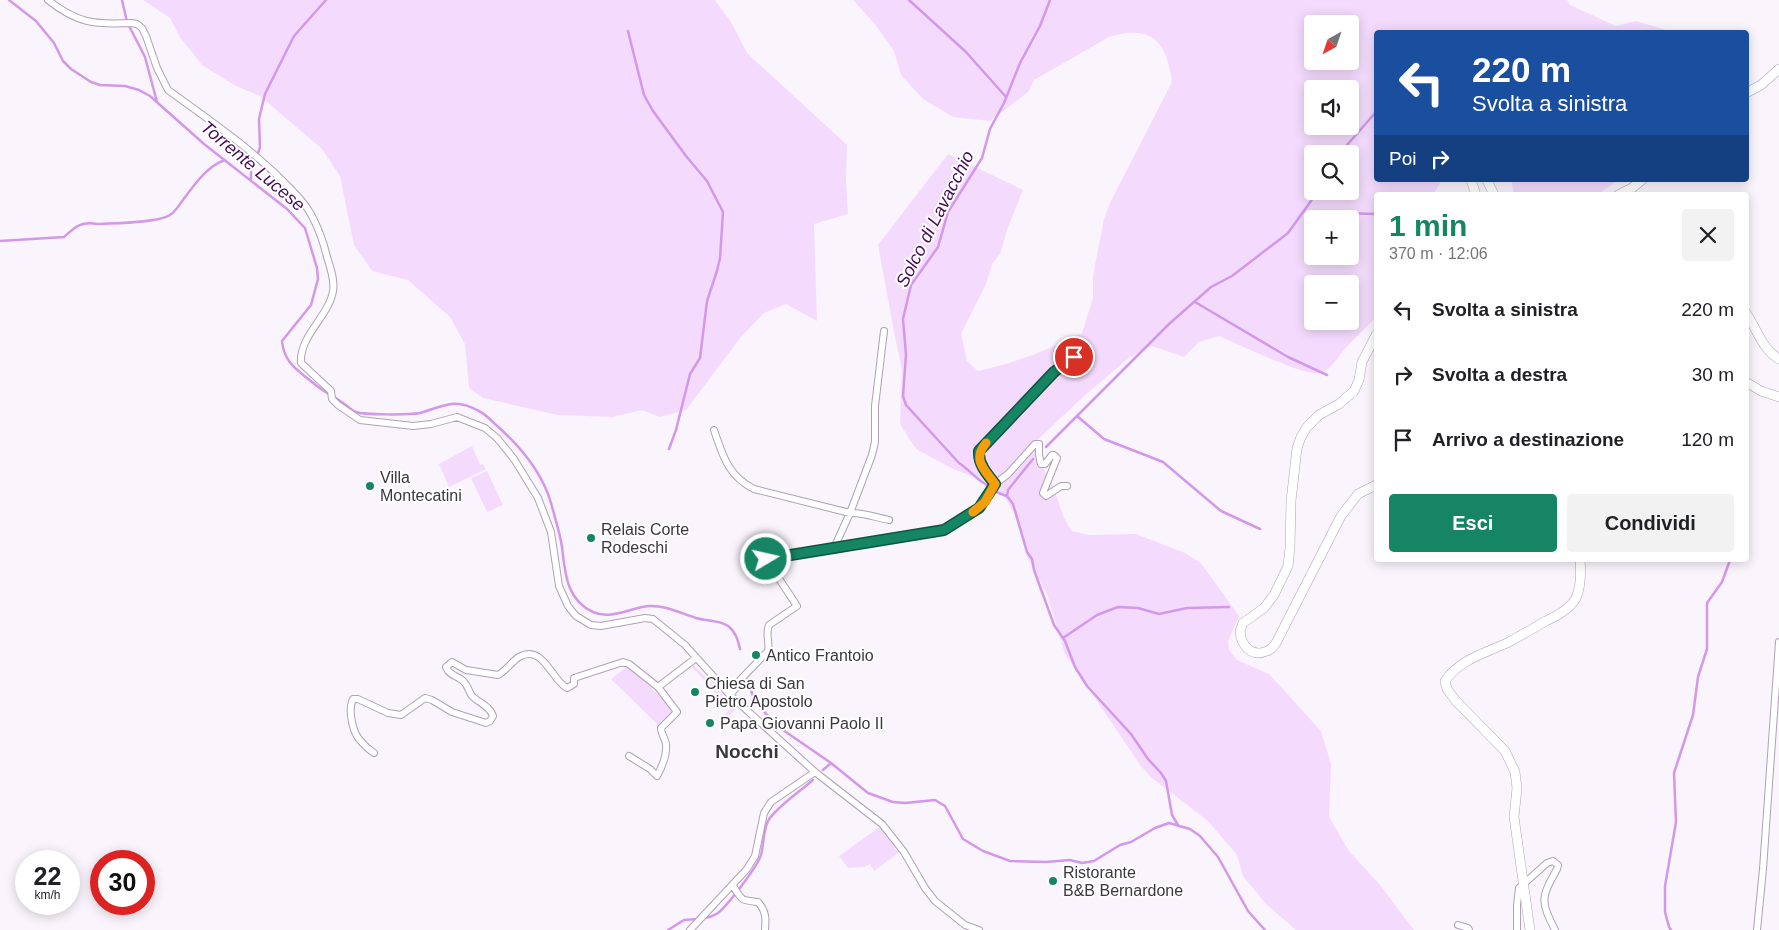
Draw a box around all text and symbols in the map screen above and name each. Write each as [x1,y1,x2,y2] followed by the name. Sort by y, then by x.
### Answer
[1304,15,1359,70] north arrow
[1304,15,1359,330] map controls
[1389,50,1454,115] icon: left
[1472,50,1571,89] text: 220 m
[1304,80,1359,135] button: sound
[1472,91,1627,116] text: Svolta a sinistra
[197,117,309,215] water label: Torrente Lucese
[1304,145,1359,200] button: search
[1426,145,1454,173] icon: right
[892,148,978,290] water label: Solco di Lavacchio
[1389,148,1416,169] text: Poi
[1389,209,1467,242] text: 1 min
[1682,209,1734,261] button: close
[1304,210,1359,265] button: +
[1389,245,1488,262] text: 370 m · 12:06
[1304,275,1359,330] button: −
[1389,296,1417,324] icon: left
[1432,299,1578,320] text: Svolta a sinistra
[1681,299,1734,320] text: 220 m
[1053,336,1095,378] pin
[1060,343,1088,371] icon: arrive
[1389,361,1417,389] icon: right
[1432,364,1567,385] text: Svolta a destra
[1692,364,1734,385] text: 30 m
[1389,426,1417,454] icon: arrive
[1432,429,1624,450] text: Arrivo a destinazione
[1681,429,1734,450] text: 120 m
[380,469,462,504] place label: Villa Montecatini
[364,480,376,492] marker: Villa Montecatini
[1389,494,1557,552] button: Esci
[1567,494,1734,552] button: Condividi
[601,521,689,556] place label: Relais Corte Rodeschi
[585,532,597,544] marker: Relais Corte Rodeschi
[739,532,791,584] position arrow
[766,647,874,664] place label: Antico Frantoio
[750,649,762,661] marker: Antico Frantoio
[705,675,813,710] place label: Chiesa di San Pietro Apostolo
[689,686,701,698] marker: Chiesa di San Pietro Apostolo
[720,715,884,732] place label: Papa Giovanni Paolo II
[704,717,716,729] marker: Papa Giovanni Paolo II
[715,741,779,762] district label: Nocchi
[90,850,155,915] speed limit sign: 30
[34,862,61,890] text: 22
[1063,864,1183,899] place label: Ristorante B&B Bernardone
[1047,875,1059,887] marker: Ristorante B&B Bernardone
[34,888,61,902] text: km/h

